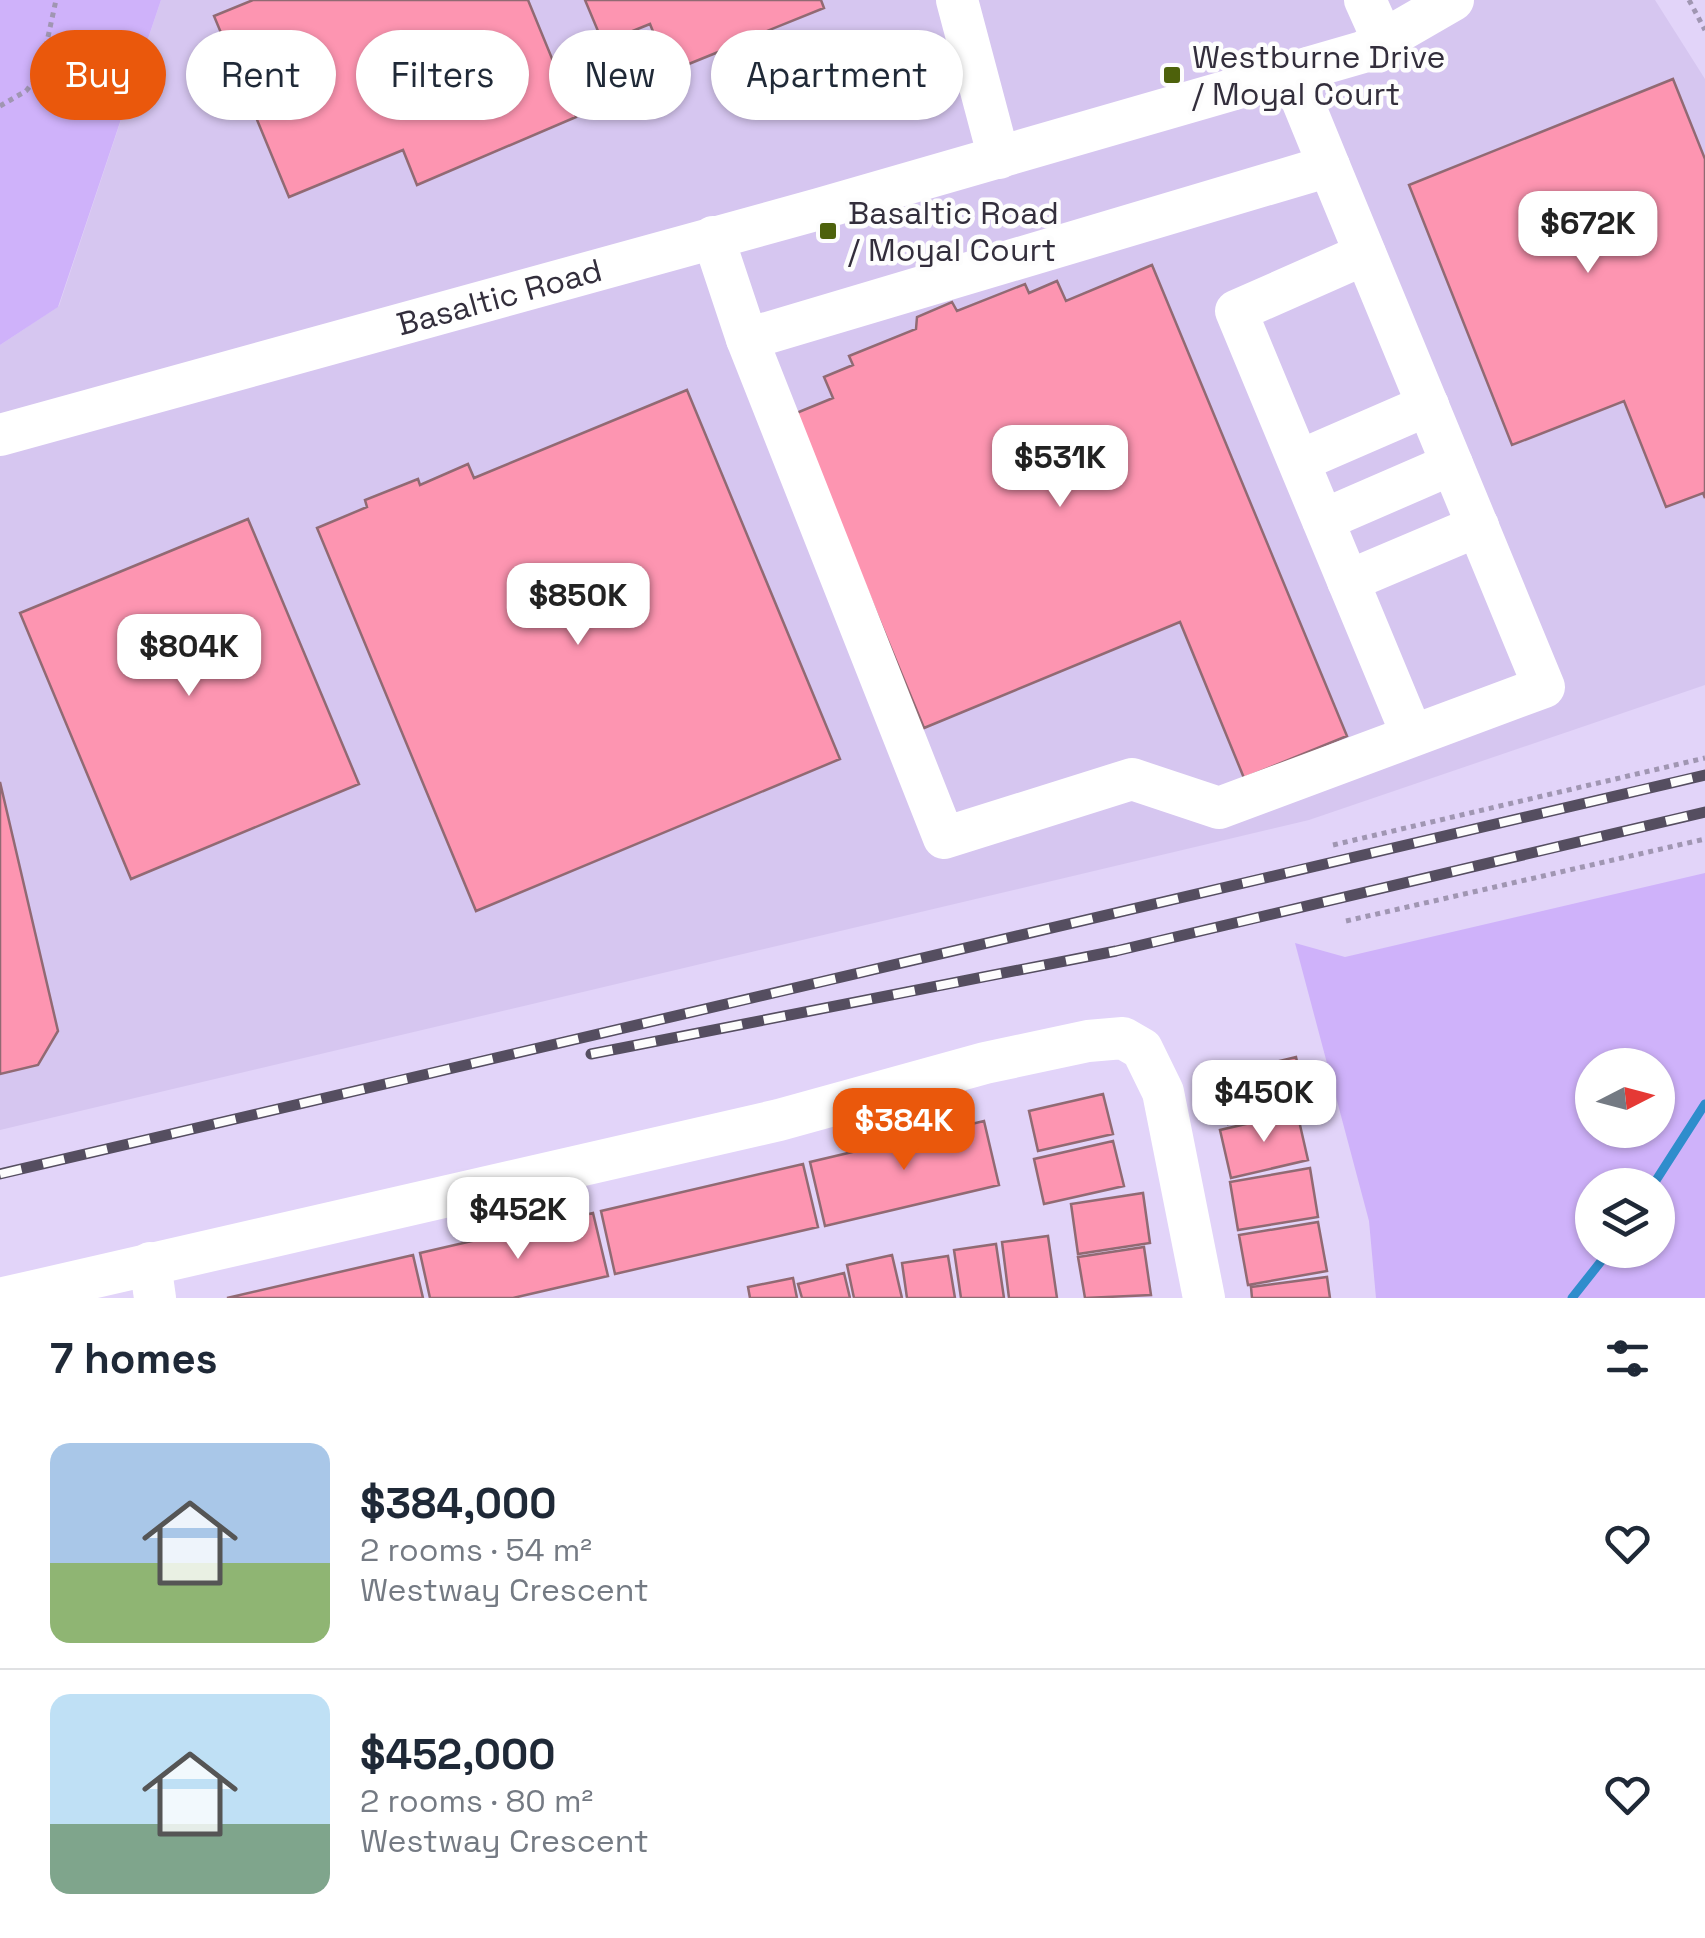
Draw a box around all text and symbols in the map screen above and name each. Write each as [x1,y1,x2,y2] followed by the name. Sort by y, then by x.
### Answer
[30,30,166,120] chip: Buy
[186,30,336,120] chip: Rent
[356,30,529,120] chip: Filters
[549,30,691,120] chip: New
[711,30,963,120] chip: Apartment
[1192,37,1445,114] place label: Westburne Drive / Moyal Court
[1161,64,1183,86] marker: Westburne Drive / Moyal Court
[1518,191,1658,276] pin: $672K
[848,193,1059,270] place label: Basaltic Road / Moyal Court
[1540,203,1636,243] text: $672K
[817,220,839,242] marker: Basaltic Road / Moyal Court
[392,250,606,345] street label: Basaltic Road
[990,425,1130,510] pin: $531K
[1014,437,1106,477] text: $531K
[508,563,648,648] pin: $850K
[529,575,627,615] text: $850K
[119,614,259,699] pin: $804K
[139,626,239,666] text: $804K
[1575,1048,1675,1148] north arrow
[1575,1048,1675,1268] map controls
[1194,1060,1334,1145] pin: $450K
[1214,1072,1314,1112] text: $450K
[834,1088,974,1173] pin: $384K
[855,1100,953,1140] text: $384K
[1575,1168,1675,1268] button: layers
[448,1177,588,1262] pin: $452K
[469,1189,567,1229] text: $452K
[1600,1331,1655,1386] icon: filters
[50,1332,218,1385] text: 7 homes
[360,1477,556,1530] text: $384,000
[130,1483,250,1603] icon: home
[1600,1516,1655,1571] icon: heart
[360,1530,592,1570] text: 2 rooms · 54 m²
[360,1570,649,1610] text: Westway Crescent
[360,1728,555,1781] text: $452,000
[130,1734,250,1854] icon: home
[1600,1767,1655,1822] icon: heart
[360,1781,593,1821] text: 2 rooms · 80 m²
[360,1821,649,1861] text: Westway Crescent

